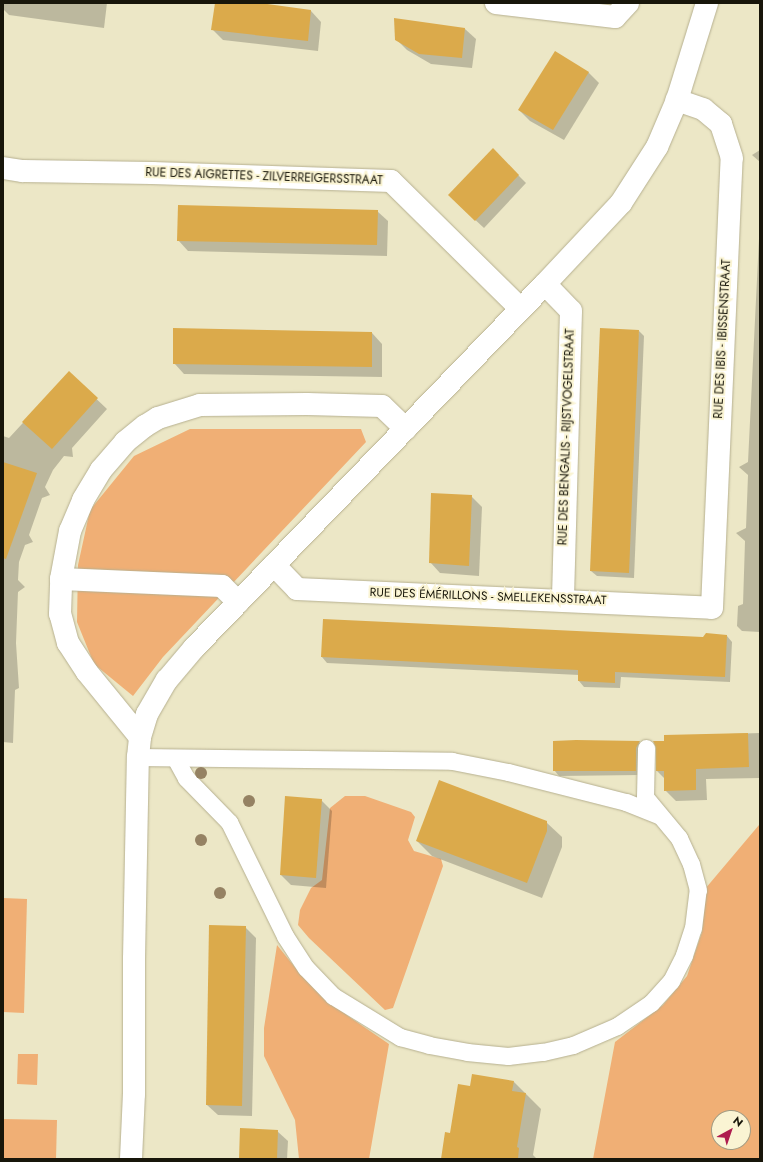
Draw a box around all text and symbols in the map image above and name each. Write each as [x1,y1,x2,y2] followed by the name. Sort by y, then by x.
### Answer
[145,166,383,188] street label: RUE DES AIGRETTES - ZILVERREIGERSSTRAAT
[712,259,734,419] street label: RUE DES IBIS - IBISSENSTRAAT
[556,328,578,546] street label: RUE DES BENGALIS - RIJSTVOGELSTRAAT
[369,586,607,608] street label: RUE DES ÉMÉRILLONS - SMELLEKENSSTRAAT
[711,1110,751,1150] north arrow
[730,1113,747,1131] text: N

